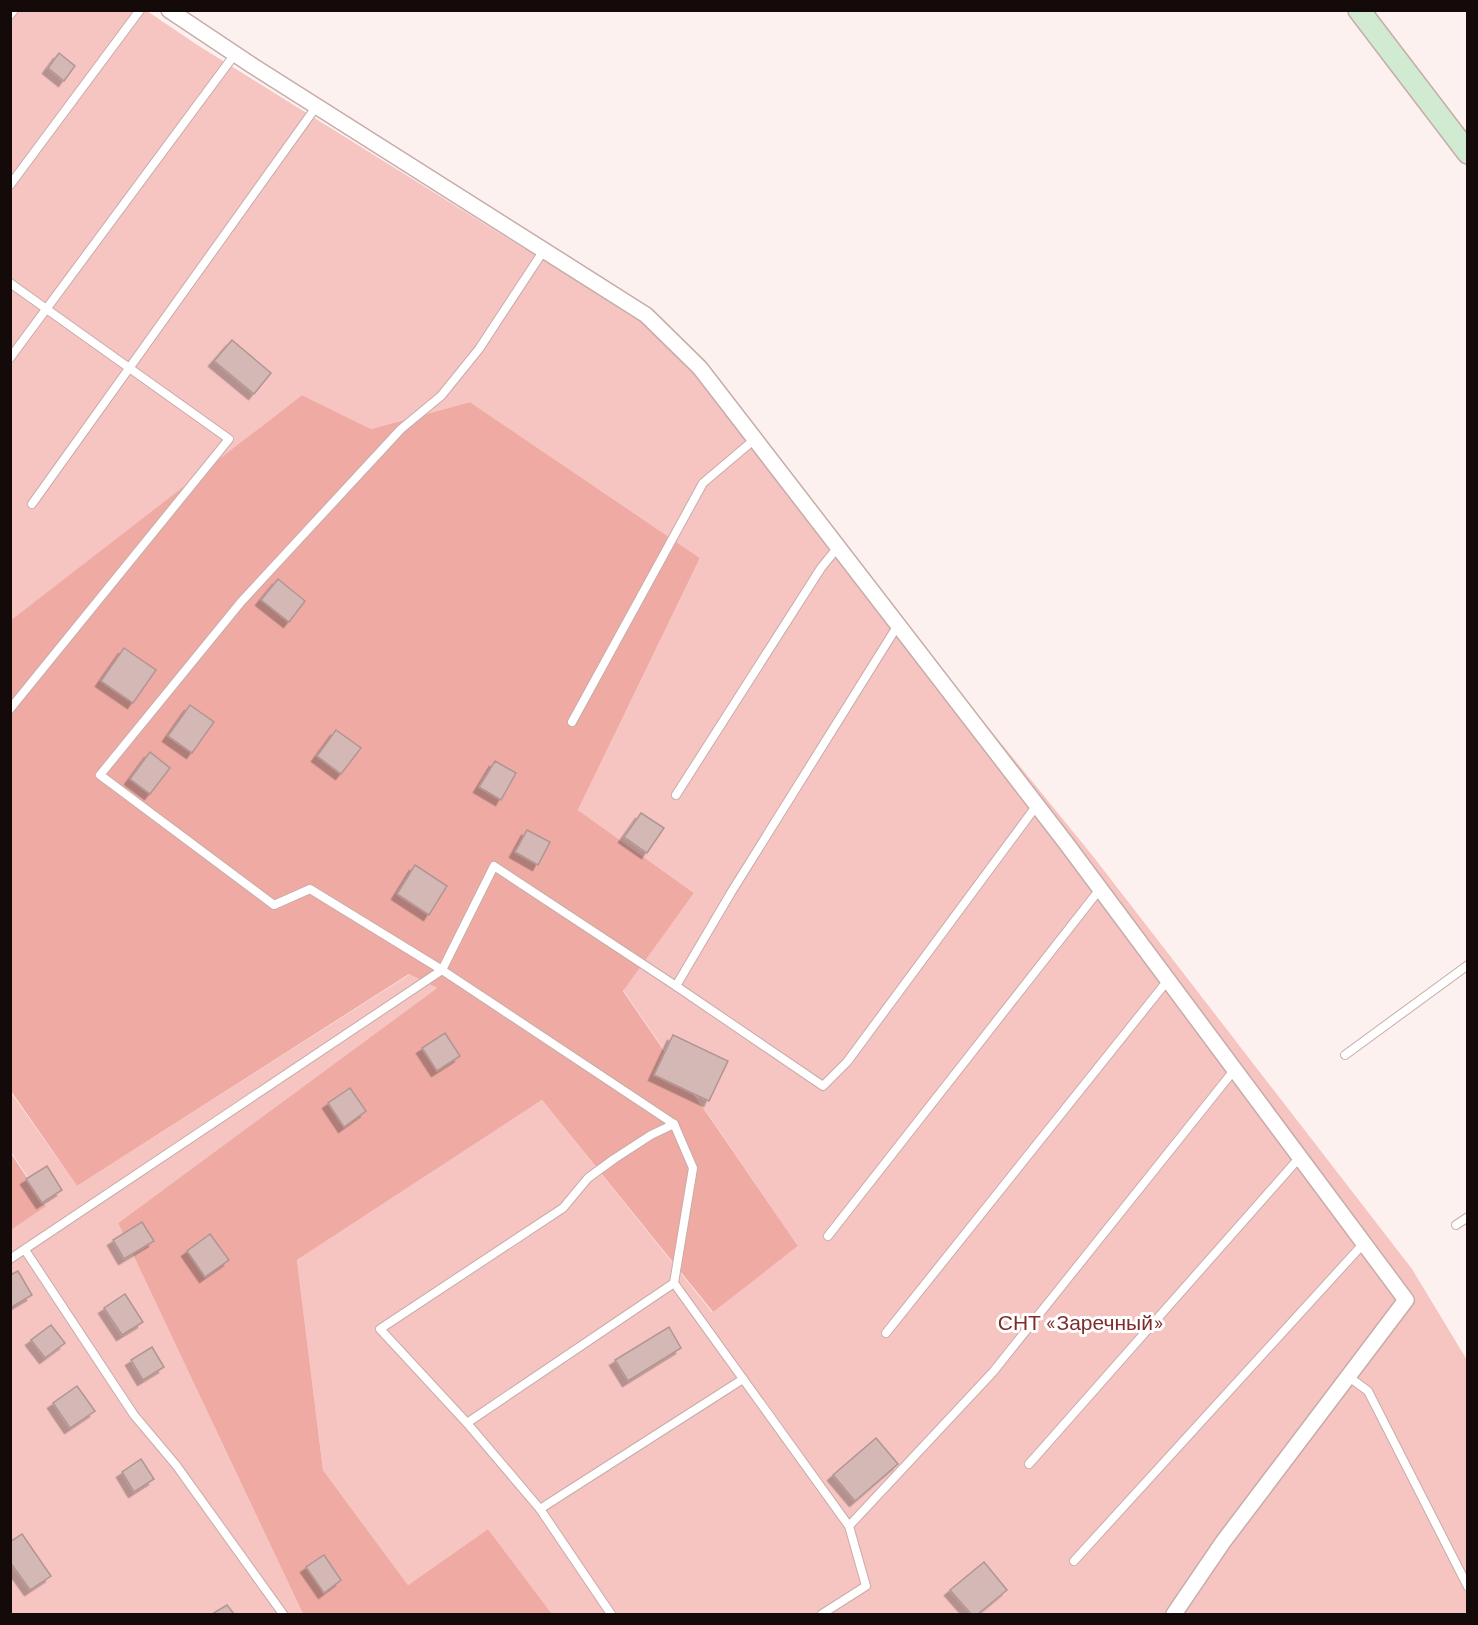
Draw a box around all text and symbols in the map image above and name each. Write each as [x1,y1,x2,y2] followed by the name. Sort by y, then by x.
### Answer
[998,1309,1164,1334] park label: СНТ «Заречный»

